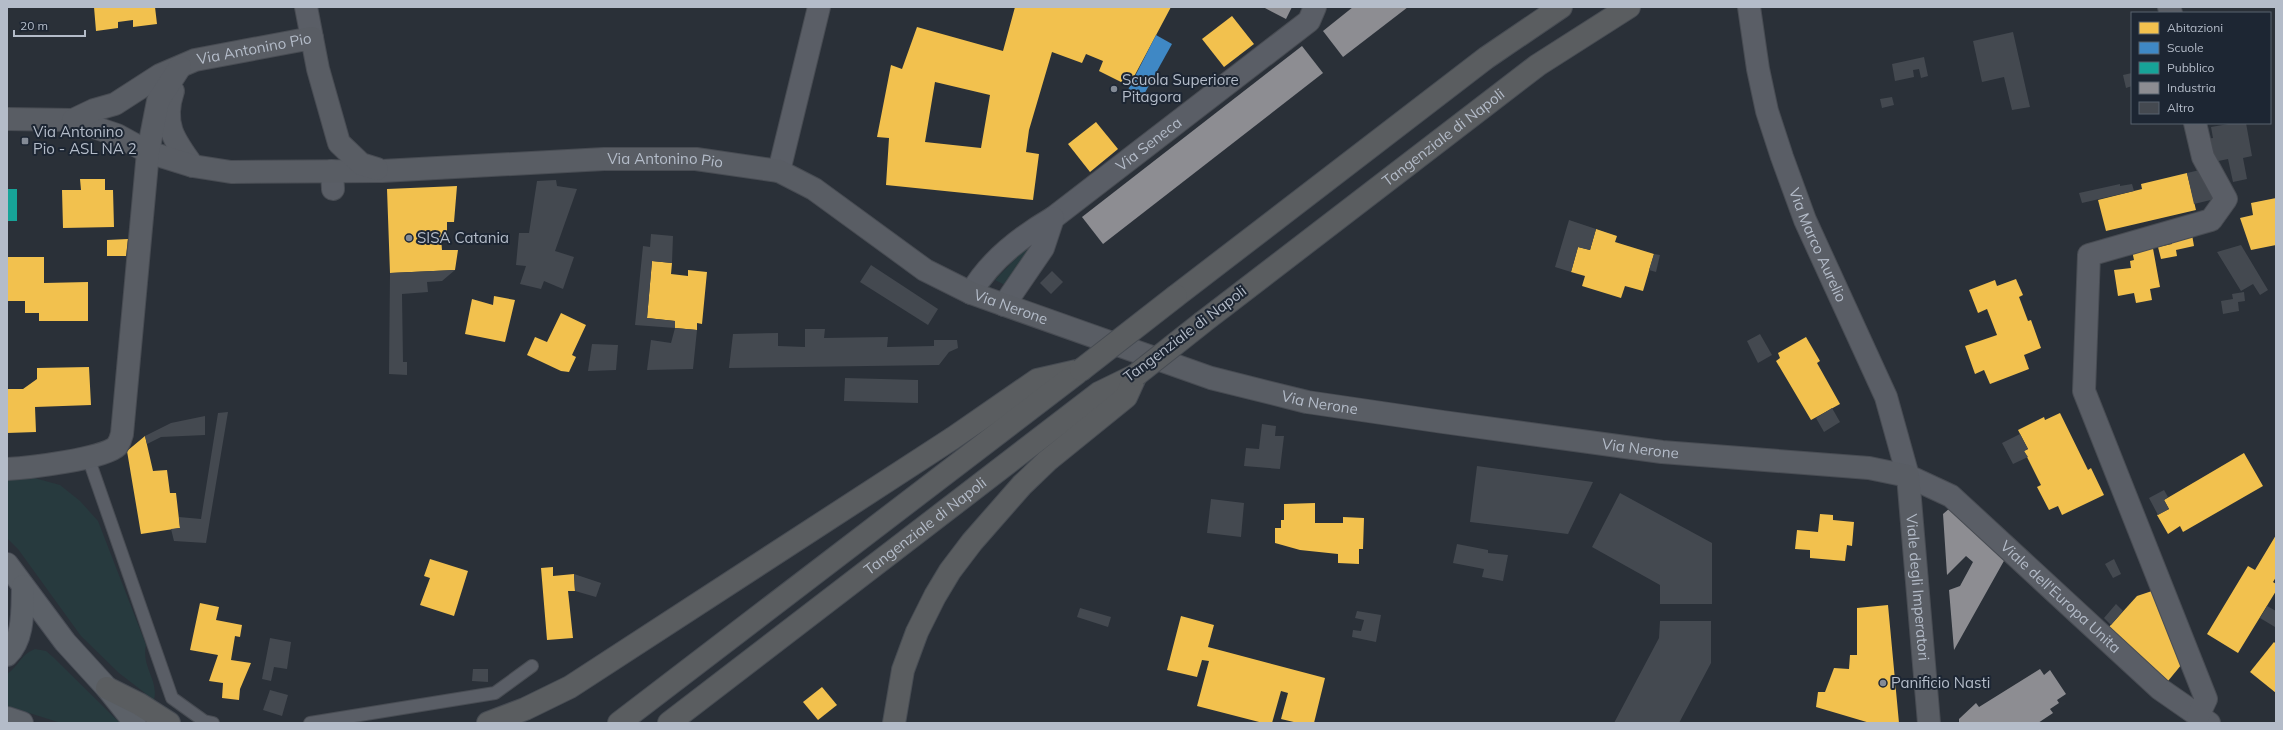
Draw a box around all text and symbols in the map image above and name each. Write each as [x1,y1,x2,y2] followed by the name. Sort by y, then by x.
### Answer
[14,12,85,38] scale bar
[2131,12,2271,124] legend
[20,18,48,33] text: 20 m
[2167,20,2223,35] text: Abitazioni
[195,28,313,68] street label: Via Antonino Pio
[2167,40,2204,55] text: Scuole
[2167,60,2215,75] text: Pubblico
[1122,70,1239,106] place label: Scuola Superiore Pitagora
[2167,80,2216,95] text: Industria
[1109,84,1119,94] marker: Scuola Superiore Pitagora
[1378,84,1508,190] street label: Tangenziale di Napoli
[2167,100,2194,115] text: Altro
[1112,113,1185,175] street label: Via Seneca
[33,122,137,158] place label: Via Antonino Pio - ASL NA 2
[20,136,30,146] marker: Via Antonino Pio - ASL NA 2
[607,149,724,172] street label: Via Antonino Pio
[1785,185,1851,305] street label: Via Marco Aurelio
[417,228,509,247] place label: SISA Catania
[404,233,414,243] marker: SISA Catania
[1119,281,1250,386] street label: Tangenziale di Napoli
[971,285,1051,328] street label: Via Nerone
[1280,386,1359,418] street label: Via Nerone
[1601,434,1679,462] street label: Via Nerone
[860,473,990,579] street label: Tangenziale di Napoli
[1902,513,1934,662] street label: Viale degli Imperatori
[1996,536,2125,657] street label: Viale dell'Europa Unita
[1891,673,1990,692] place label: Panificio Nasti
[1878,678,1888,688] marker: Panificio Nasti

